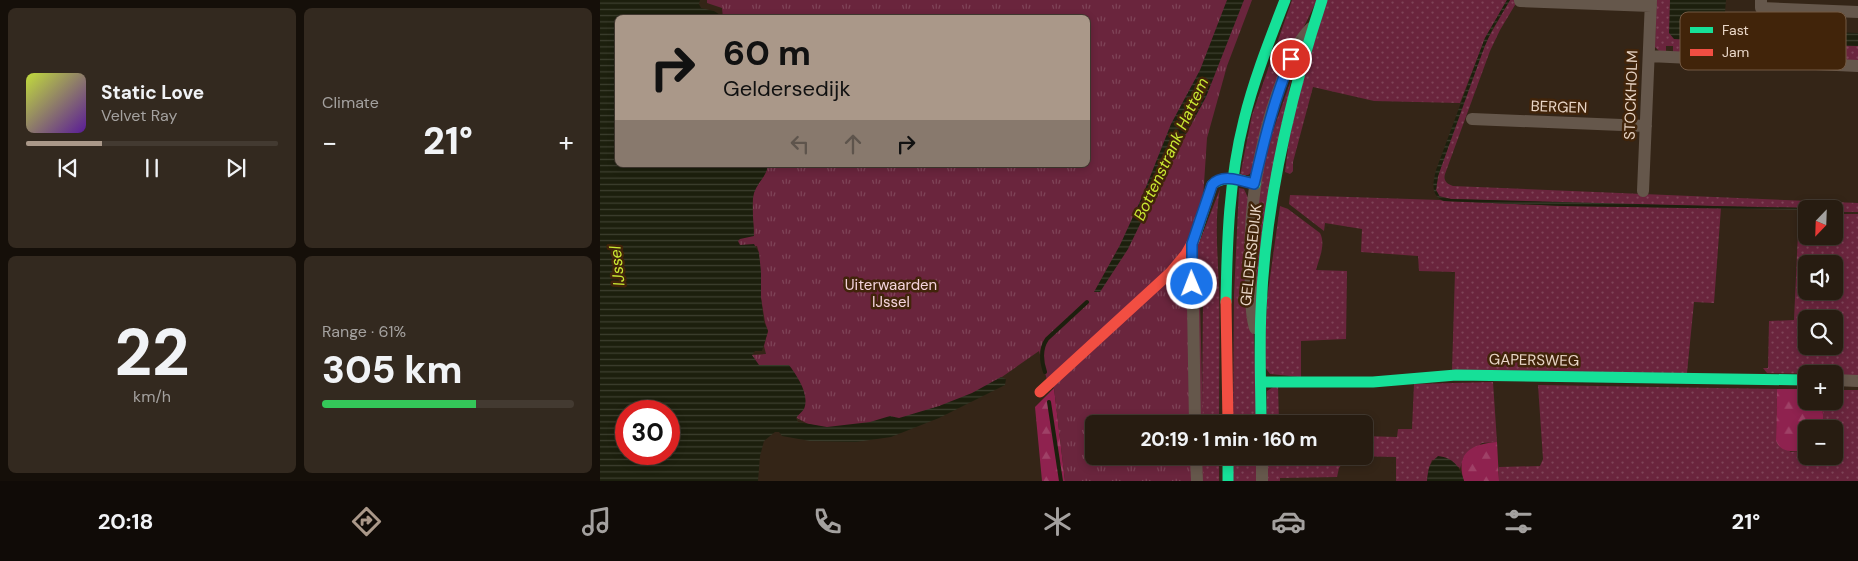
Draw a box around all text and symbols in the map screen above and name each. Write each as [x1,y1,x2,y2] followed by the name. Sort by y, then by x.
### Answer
[1680,12,1846,70] legend
[1722,21,1749,39] text: Fast
[723,30,811,76] text: 60 m
[640,35,705,100] icon: right
[1270,38,1312,80] pin
[1722,43,1749,61] text: Jam
[1277,45,1305,73] icon: arrive
[1619,50,1643,140] street label: STOCKHOLM
[723,74,851,103] text: Geldersedijk
[1129,74,1213,224] water label: Bottenstrank Hattem
[101,80,204,105] text: Static Love
[322,92,379,113] text: Climate
[1530,96,1588,118] street label: BERGEN
[101,105,177,126] text: Velvet Ray
[423,116,473,166] text: 21°
[322,124,337,161] text: −
[559,124,574,161] text: +
[786,130,814,158] icon: left
[839,130,867,158] icon: ahead
[892,130,920,158] icon: right
[54,154,82,182] icon: previous
[138,154,166,182] icon: pause
[222,154,250,182] icon: next
[1798,200,1842,245] north arrow
[1798,200,1843,465] map controls
[1236,203,1266,307] street label: GELDERSEDIJK
[604,245,630,287] water label: IJssel
[1798,255,1843,300] button: sound
[1165,257,1217,309] position arrow
[845,275,937,312] park label: Uiterwaarden IJssel
[1798,310,1843,355] button: search
[114,311,190,395] text: 22
[322,321,406,342] text: Range · 61%
[322,345,463,395] text: 305 km
[1489,349,1579,371] street label: GAPERSWEG
[1798,365,1843,410] button: +
[133,386,171,407] text: km/h
[615,400,680,465] speed limit sign: 30
[1798,420,1843,465] button: −
[1140,427,1318,452] text: 20:19 · 1 min · 160 m
[349,504,384,539] icon: directions
[579,504,614,539] icon: music
[810,504,845,539] icon: phone
[1040,504,1075,539] icon: climate
[1271,504,1306,539] icon: car
[1501,504,1536,539] icon: filters
[98,507,153,536] text: 20:18
[1732,507,1760,536] text: 21°

